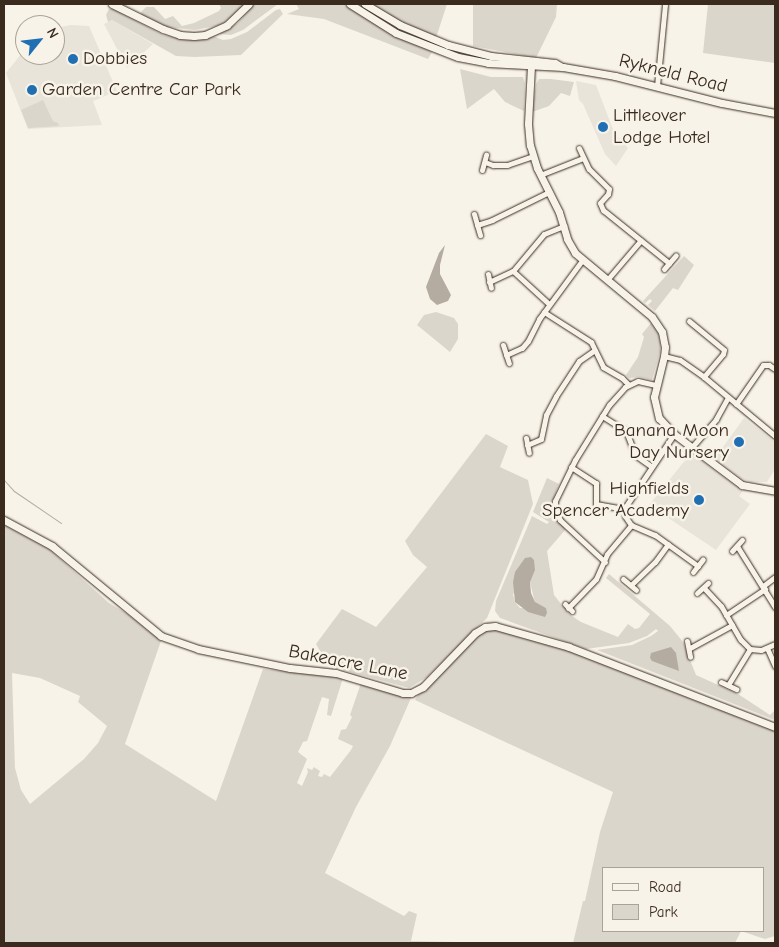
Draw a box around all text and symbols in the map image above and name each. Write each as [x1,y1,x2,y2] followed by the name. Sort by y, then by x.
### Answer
[15,15,65,65] north arrow
[43,25,62,41] text: N
[83,48,147,70] place label: Dobbies
[617,50,729,98] street label: Rykneld Road
[67,53,79,65] marker: Dobbies
[42,79,241,101] place label: Garden Centre Car Park
[26,84,38,96] marker: Garden Centre Car Park
[613,105,710,149] place label: Littleover Lodge Hotel
[597,121,609,133] marker: Littleover Lodge Hotel
[614,420,729,464] place label: Banana Moon Day Nursery
[733,436,745,448] marker: Banana Moon Day Nursery
[542,478,689,522] place label: Highfields Spencer Academy
[693,494,705,506] marker: Highfields Spencer Academy
[286,640,410,686] street label: Bakeacre Lane
[602,867,764,932] legend
[649,878,681,896] text: Road
[649,903,678,921] text: Park

